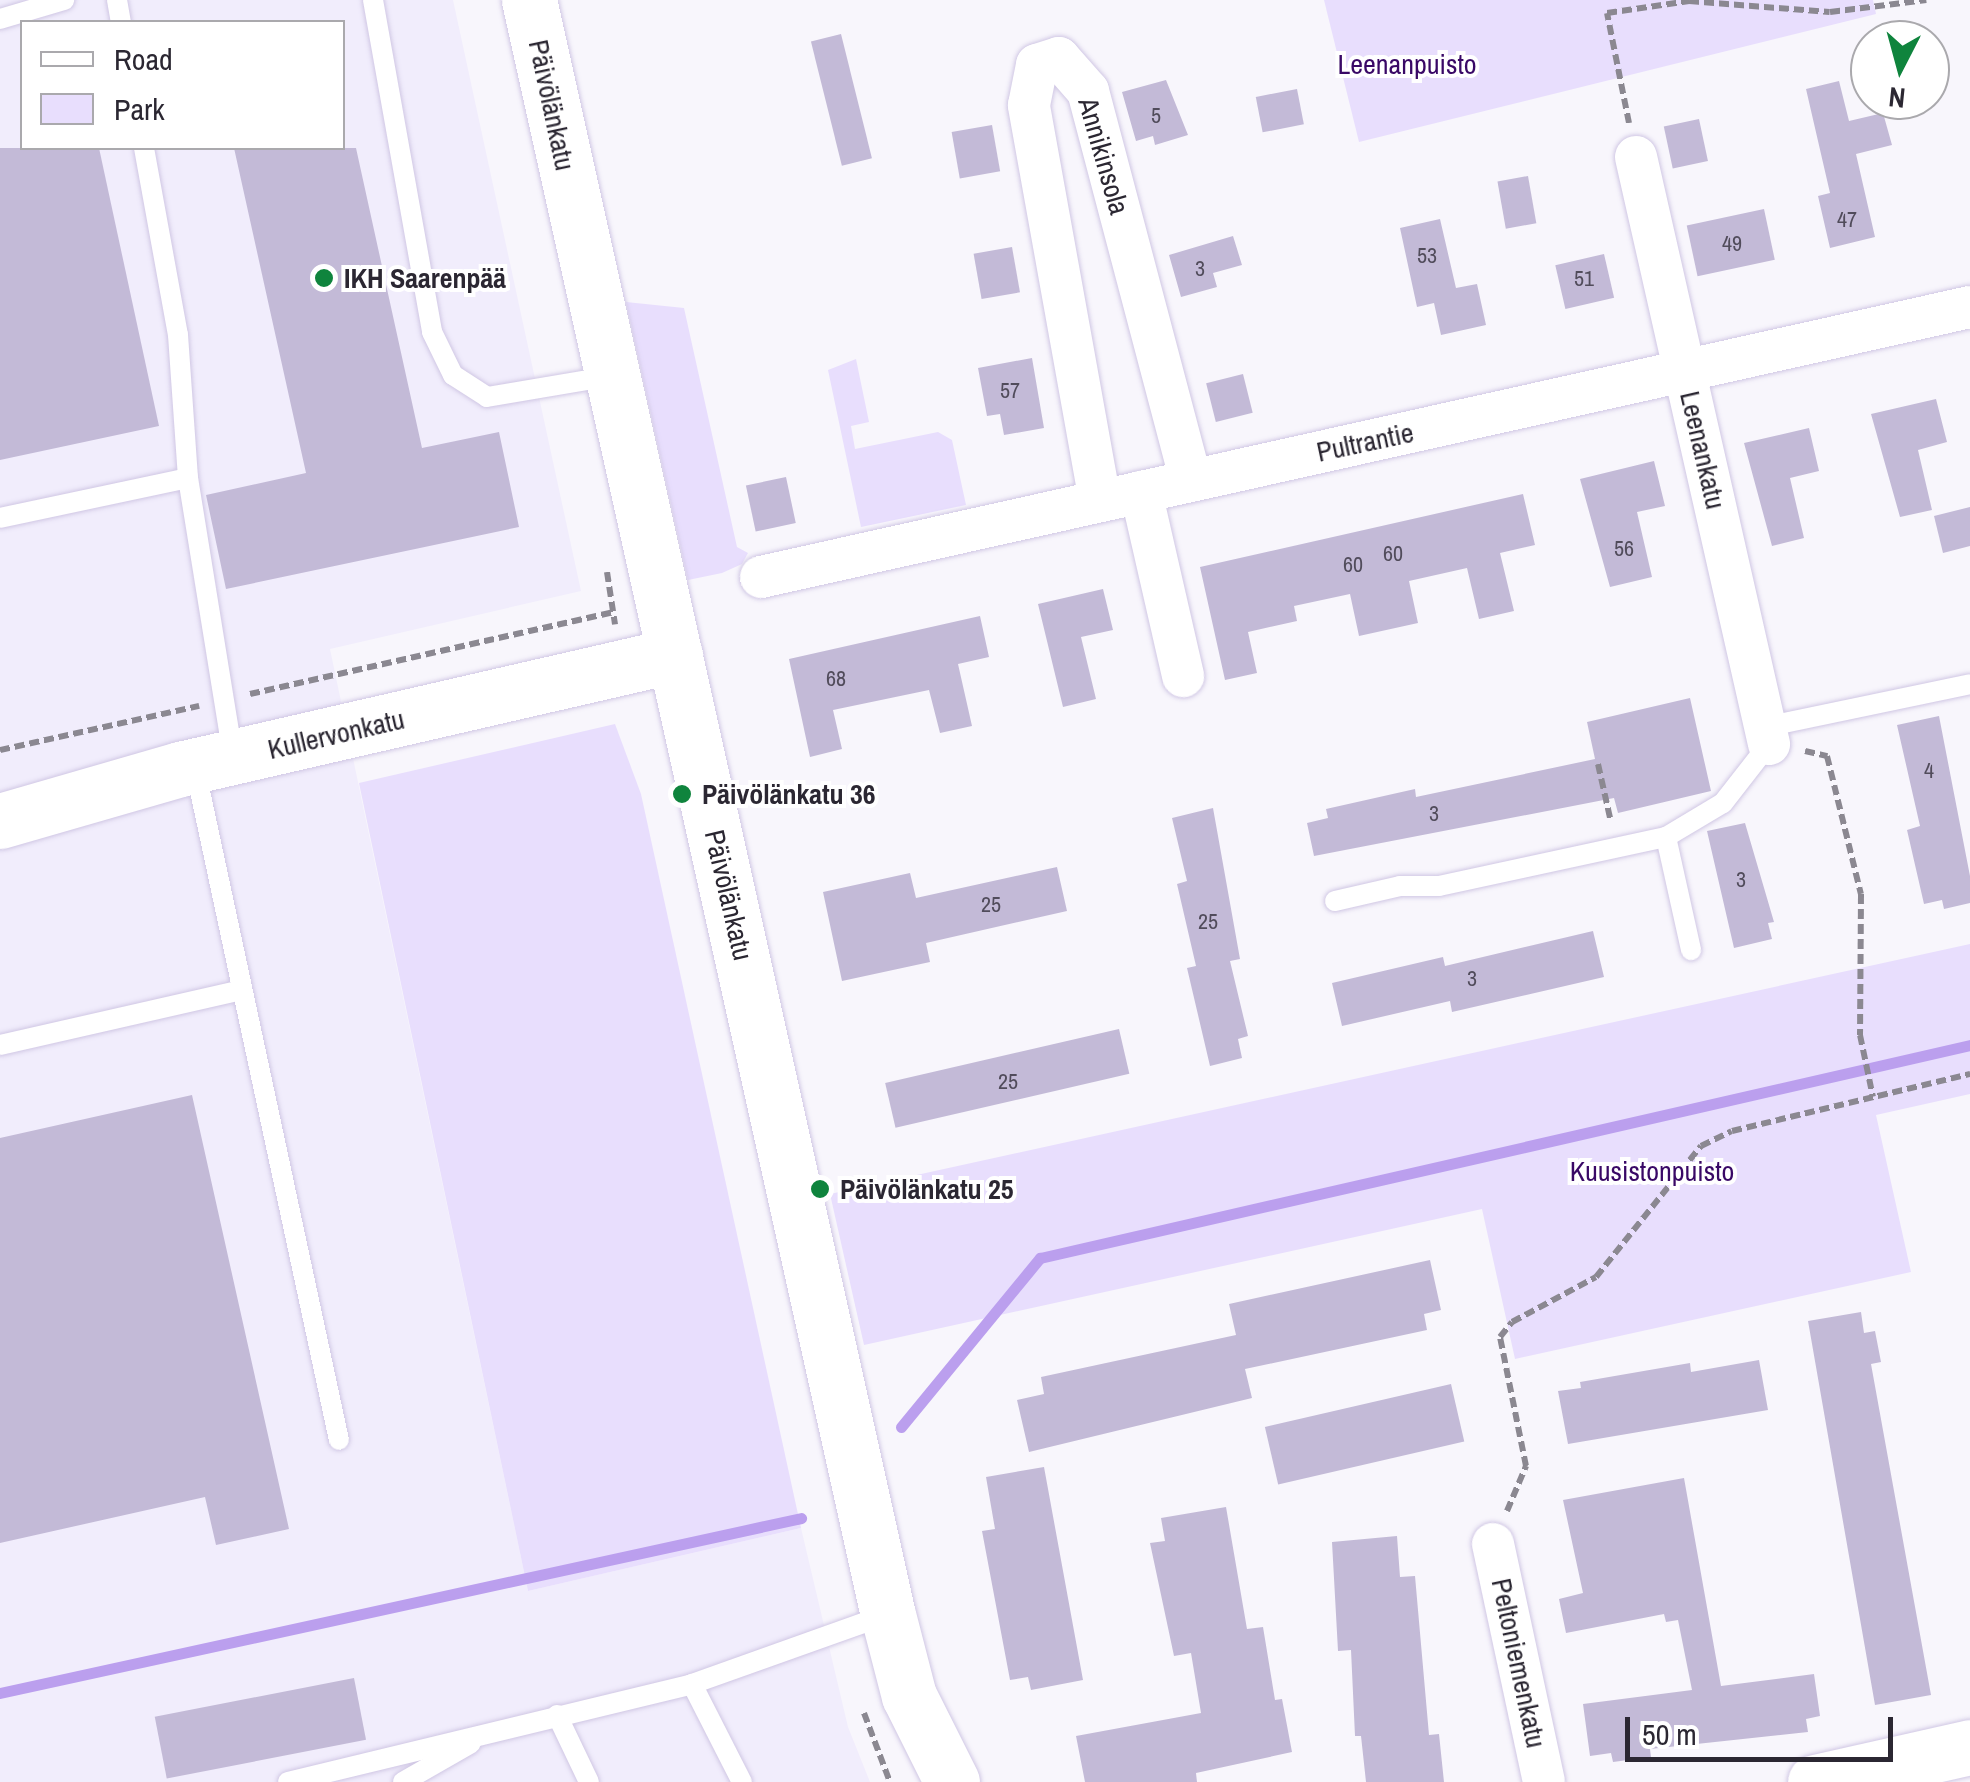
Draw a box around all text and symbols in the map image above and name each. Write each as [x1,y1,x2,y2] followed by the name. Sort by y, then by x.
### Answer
[20,20,345,150] legend
[1850,20,1950,120] north arrow
[522,37,582,173] street label: Päivölänkatu
[114,39,173,79] text: Road
[1337,47,1477,81] park label: Leenanpuisto
[1887,78,1907,118] text: N
[114,89,165,129] text: Park
[1071,94,1137,218] street label: Annikinsola
[1151,103,1161,129] house number: 5
[1837,207,1857,233] house number: 47
[1722,231,1742,257] house number: 49
[1417,243,1437,269] house number: 53
[1195,256,1205,282] house number: 3
[344,261,506,295] place label: IKH Saarenpää
[1574,266,1594,292] house number: 51
[313,267,335,289] marker: IKH Saarenpää
[1000,378,1020,404] house number: 57
[1673,388,1733,512] street label: Leenankatu
[1313,415,1417,469] street label: Pultrantie
[1614,536,1634,562] house number: 56
[1383,541,1403,567] house number: 60
[1343,552,1363,578] house number: 60
[826,666,846,692] house number: 68
[264,702,408,766] street label: Kullervonkatu
[1924,758,1934,784] house number: 4
[702,777,876,811] place label: Päivölänkatu 36
[671,783,693,805] marker: Päivölänkatu 36
[1429,801,1439,827] house number: 3
[698,827,760,963] street label: Päivölänkatu
[1736,867,1746,893] house number: 3
[981,892,1001,918] house number: 25
[1198,909,1218,935] house number: 25
[1467,966,1477,992] house number: 3
[998,1069,1018,1095] house number: 25
[1570,1154,1734,1188] park label: Kuusistonpuisto
[840,1172,1014,1206] place label: Päivölänkatu 25
[809,1178,831,1200] marker: Päivölänkatu 25
[1485,1575,1553,1751] street label: Peltoniemenkatu
[1630,1697,1898,1759] scale bar
[1642,1714,1697,1754] text: 50 m

